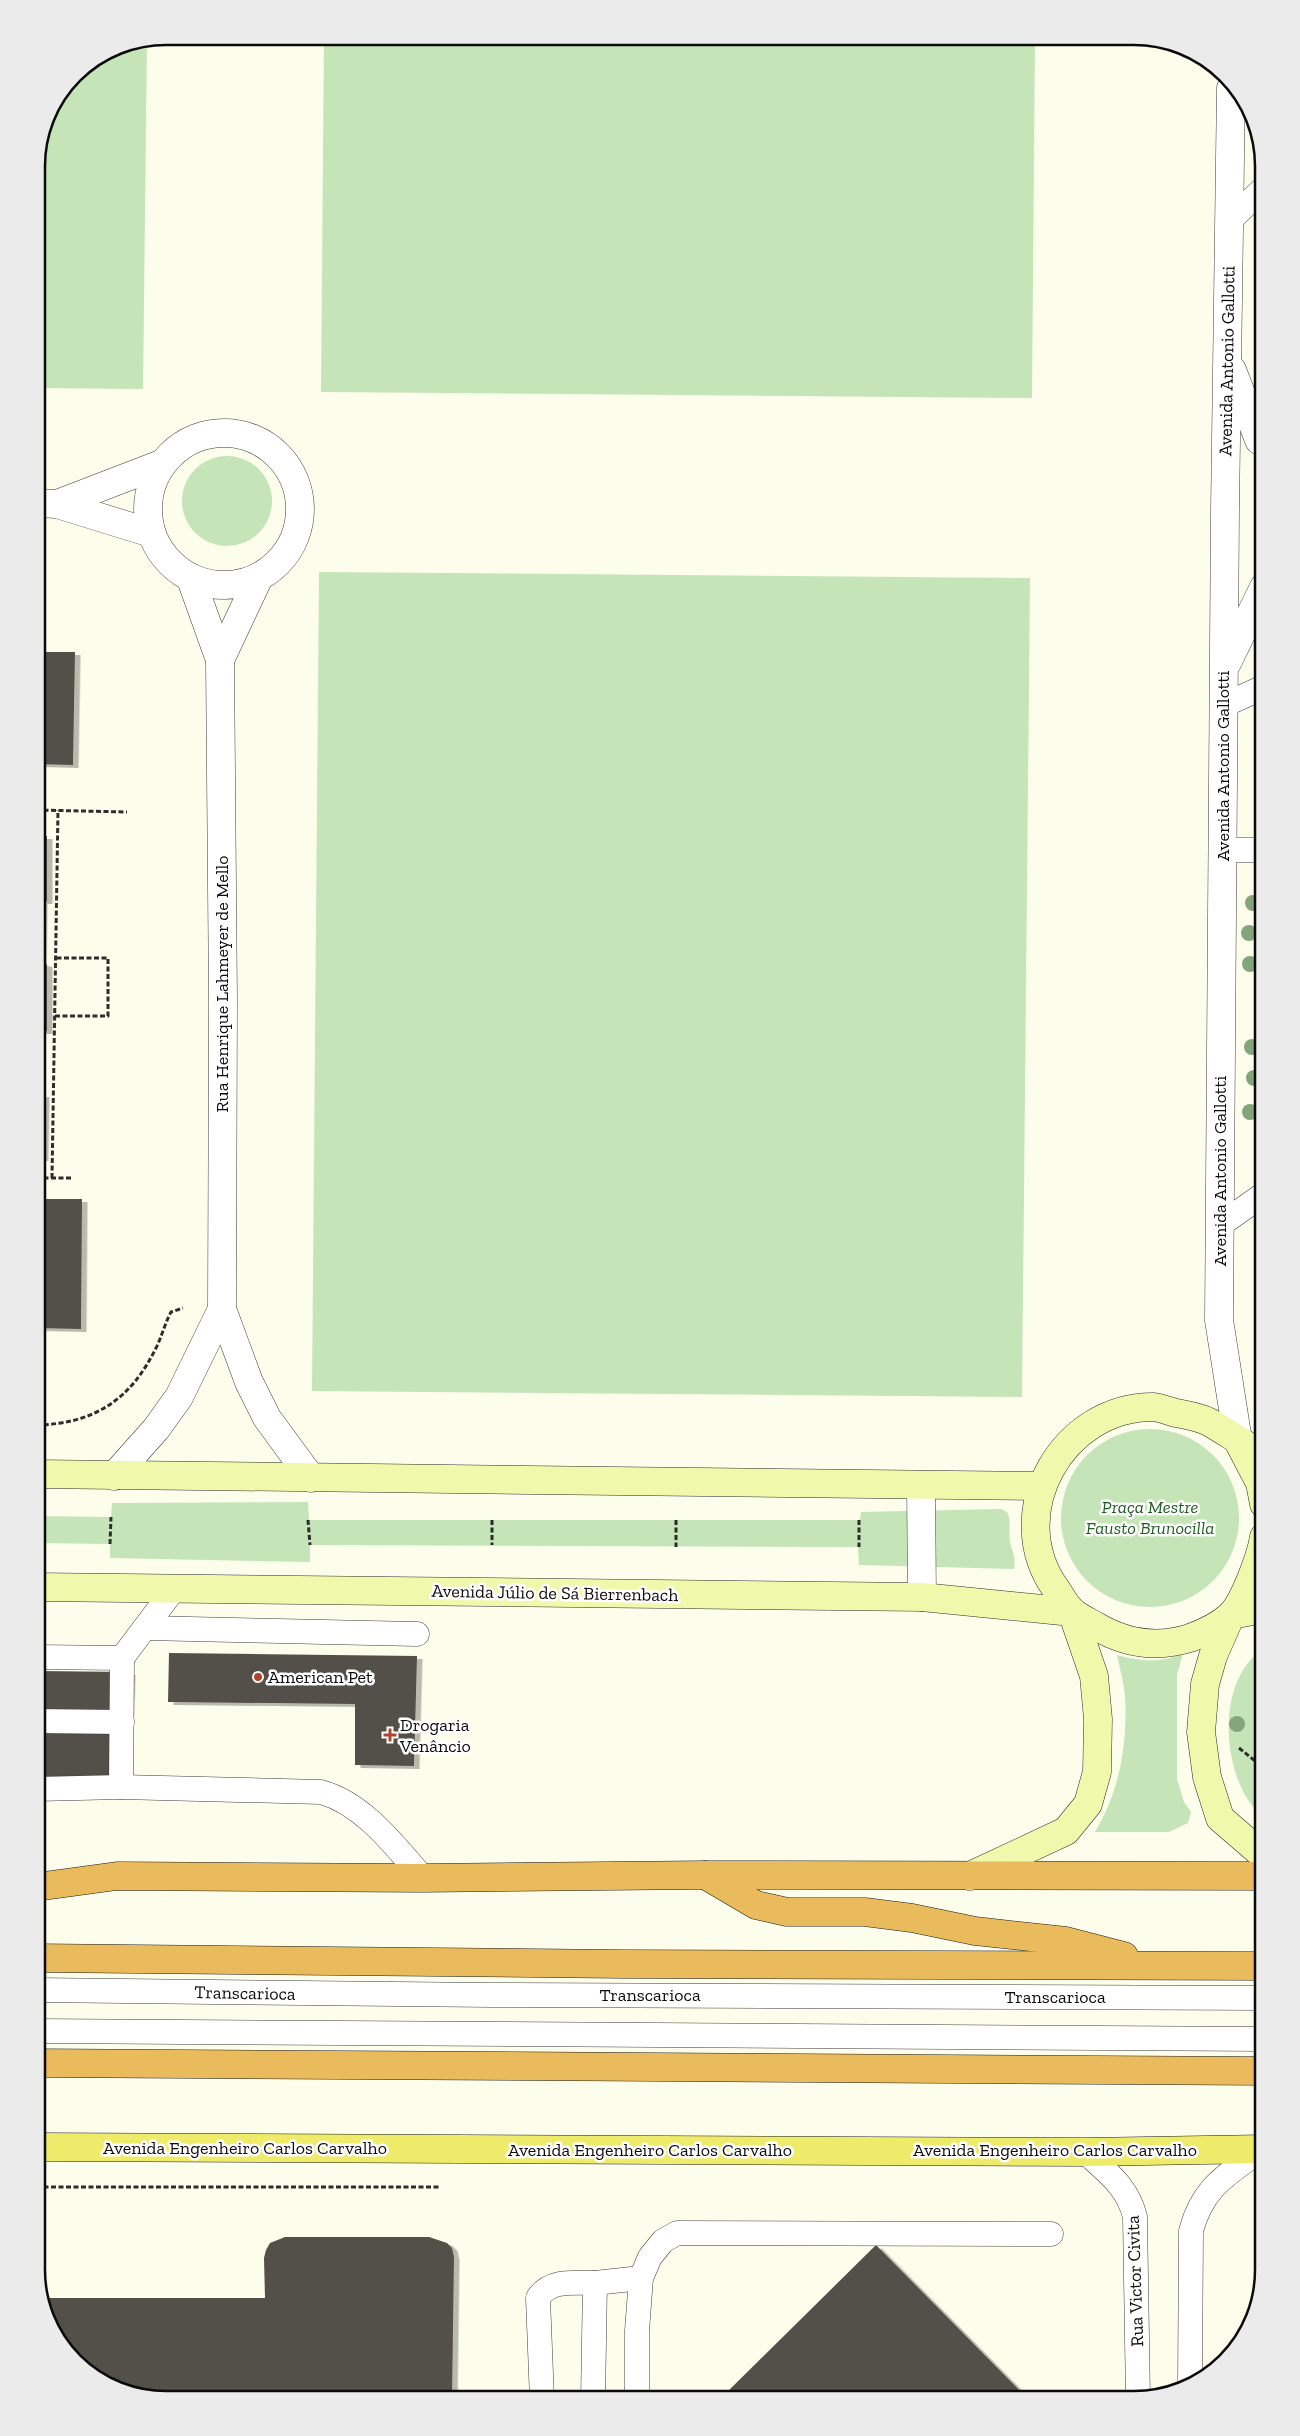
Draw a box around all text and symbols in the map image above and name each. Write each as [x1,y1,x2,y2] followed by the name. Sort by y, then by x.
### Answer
[1214,266,1240,456] street label: Avenida Antonio Gallotti
[1212,671,1234,861] street label: Avenida Antonio Gallotti
[211,856,233,1112] street label: Rua Henrique Lahmeyer de Mello
[1209,1076,1231,1266] street label: Avenida Antonio Gallotti
[1086,1496,1214,1539] park label: Praça Mestre Fausto Brunocilla
[431,1580,679,1606] street label: Avenida Júlio de Sá Bierrenbach
[268,1666,373,1688] place label: American Pet
[252,1671,264,1683] marker: American Pet
[399,1714,471,1757] place label: Drogaria Venâncio
[384,1729,396,1741] marker: Drogaria Venâncio
[194,1981,296,2005] street label: Transcarioca
[599,1984,701,2006] street label: Transcarioca
[1004,1986,1106,2008] street label: Transcarioca
[103,2137,387,2159] street label: Avenida Engenheiro Carlos Carvalho
[508,2139,792,2161] street label: Avenida Engenheiro Carlos Carvalho
[913,2139,1197,2161] street label: Avenida Engenheiro Carlos Carvalho
[1122,2215,1148,2347] street label: Rua Victor Civita

